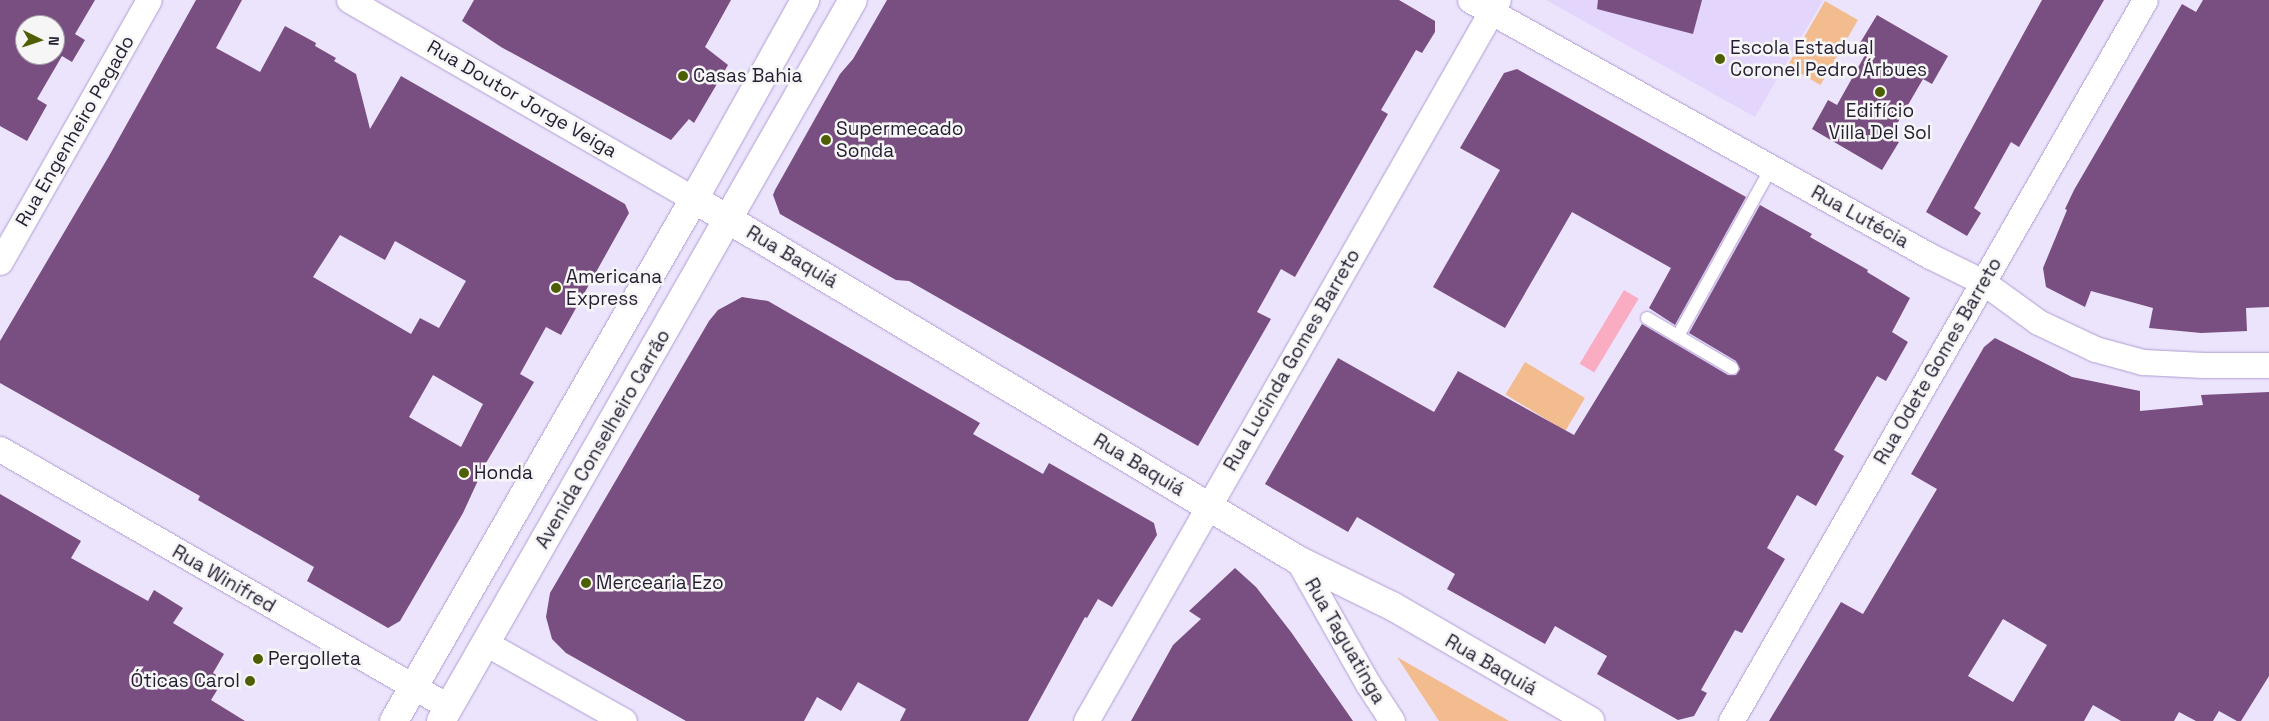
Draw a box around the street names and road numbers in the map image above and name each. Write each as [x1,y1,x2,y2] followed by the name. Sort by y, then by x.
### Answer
[11,31,139,231] street label: Rua Engenheiro Pegado
[423,35,621,163] street label: Rua Doutor Jorge Veiga
[1807,181,1913,253] street label: Rua Lutécia
[742,221,842,293] street label: Rua Baquiá
[1219,245,1365,475] street label: Rua Lucinda Gomes Barreto
[1869,254,2007,468] street label: Rua Odete Gomes Barreto
[531,325,675,553] street label: Avenida Conselheiro Carrão
[1089,429,1189,501] street label: Rua Baquiá
[168,540,280,618] street label: Rua Winifred
[1300,574,1390,708] street label: Rua Taguatinga
[1441,630,1541,700] street label: Rua Baquiá

